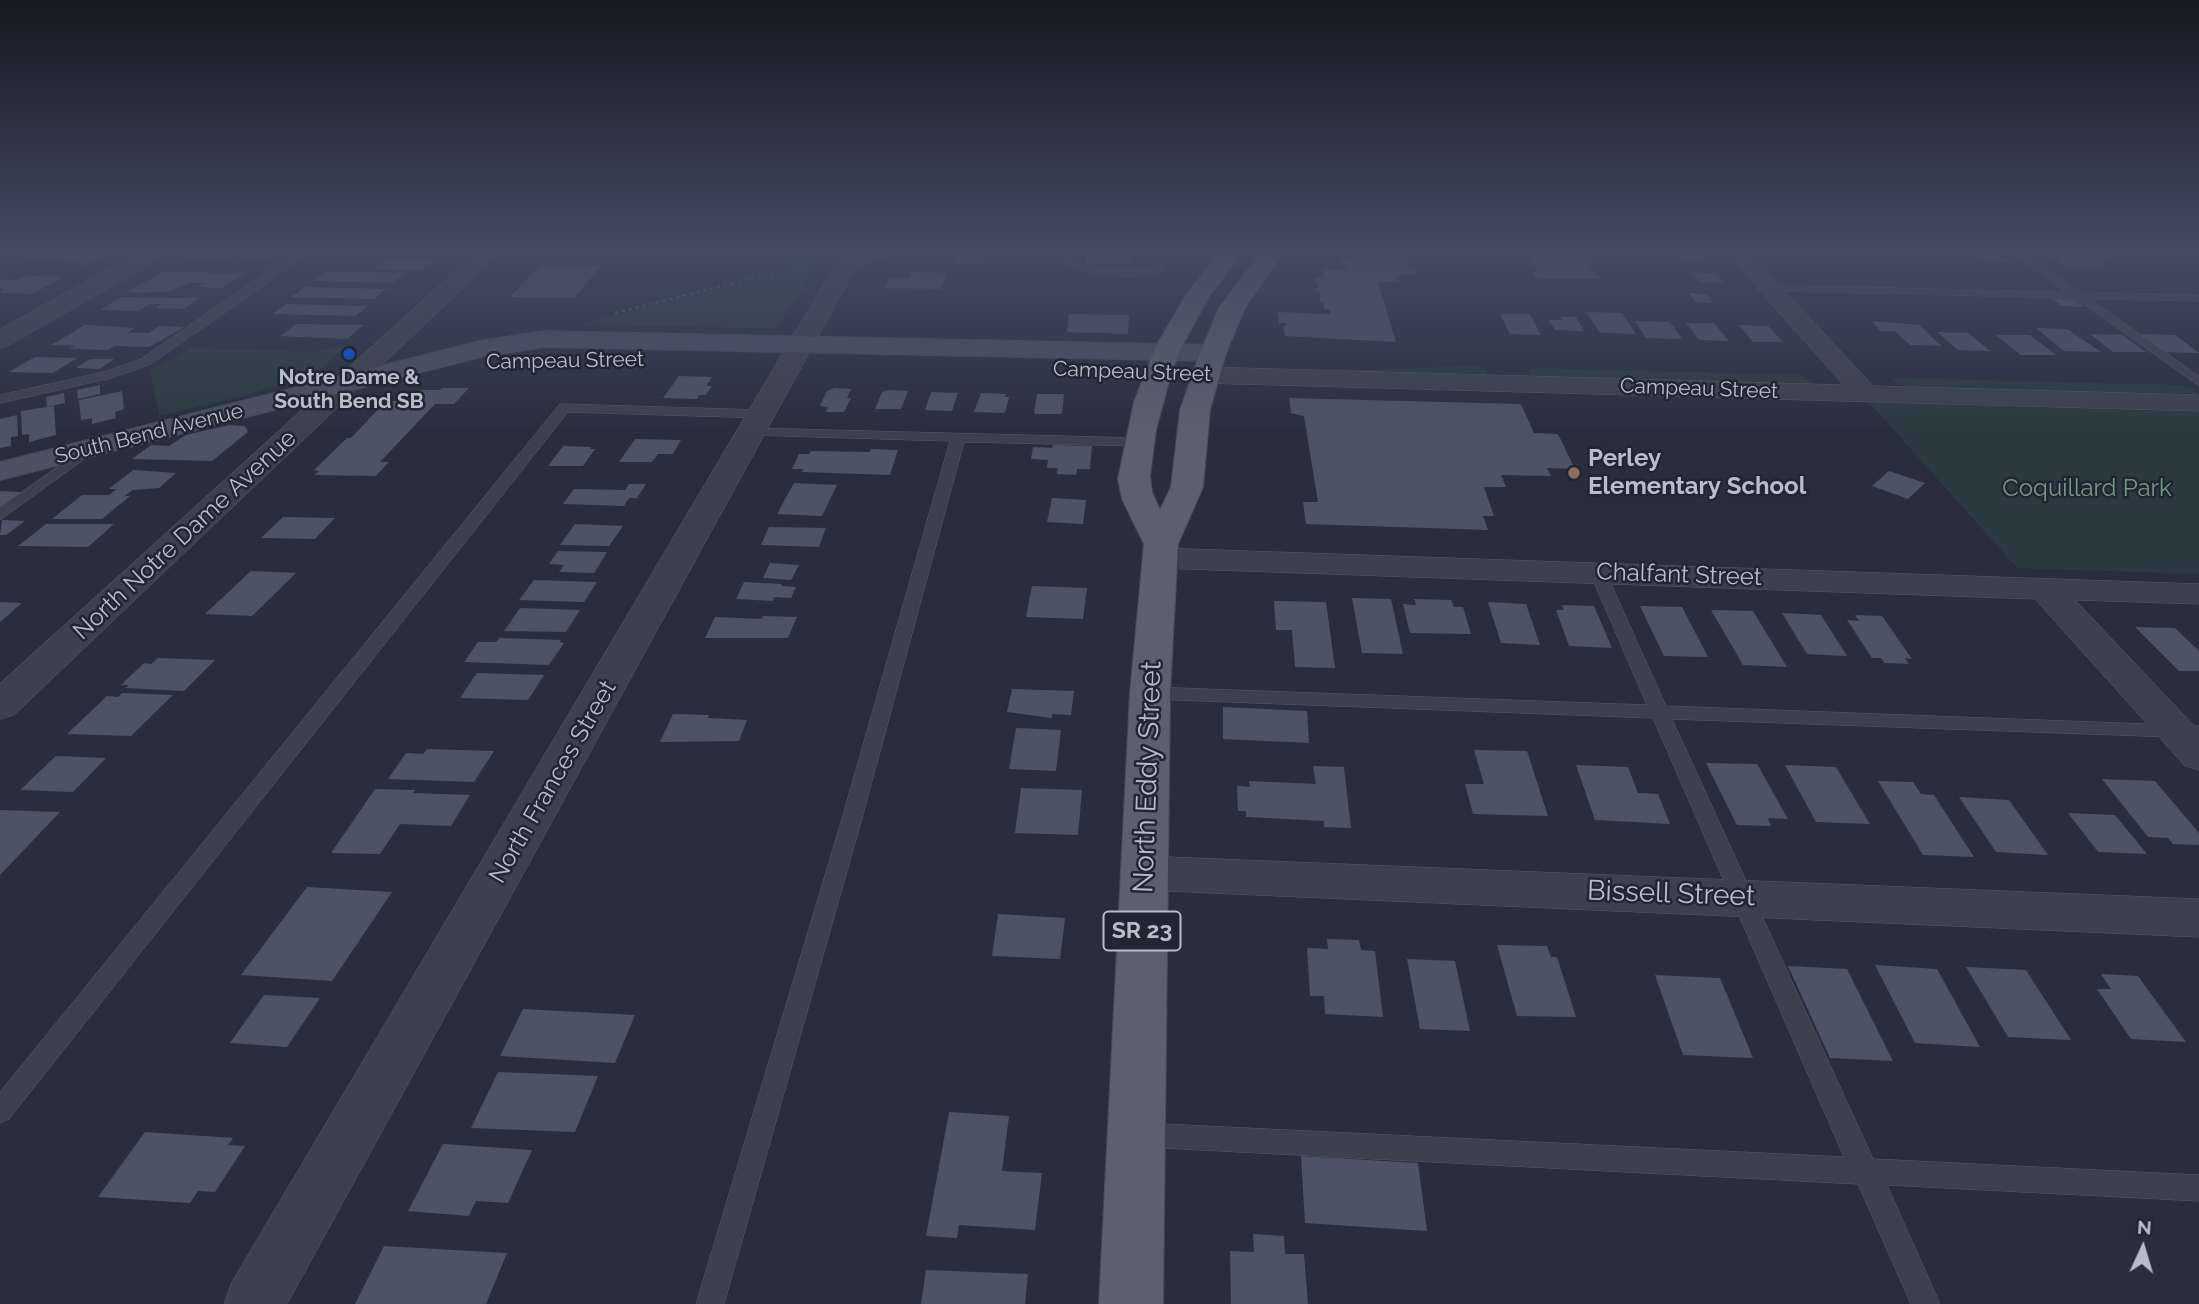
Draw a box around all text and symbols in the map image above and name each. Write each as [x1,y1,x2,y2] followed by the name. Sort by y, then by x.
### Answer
[341,346,357,362] marker: Notre Dame & South Bend SB
[486,347,644,375] street label: Campeau Street
[1053,357,1211,387] street label: Campeau Street
[274,365,424,415] place label: Notre Dame & South Bend SB
[1620,374,1778,404] street label: Campeau Street
[52,398,246,470] street label: South Bend Avenue
[67,424,303,646] street label: North Notre Dame Avenue
[1588,445,1806,501] place label: Perley Elementary School
[1566,465,1582,481] marker: Perley Elementary School
[2002,475,2172,503] park label: Coquillard Park
[1596,558,1762,592] street label: Chalfant Street
[1127,660,1169,894] street label: North Eddy Street
[483,676,623,888] street label: North Frances Street
[1586,874,1756,914] street label: Bissell Street
[1104,912,1180,950] road number: SR 23
[2108,1213,2178,1283] north arrow
[2136,1216,2152,1239] text: N

